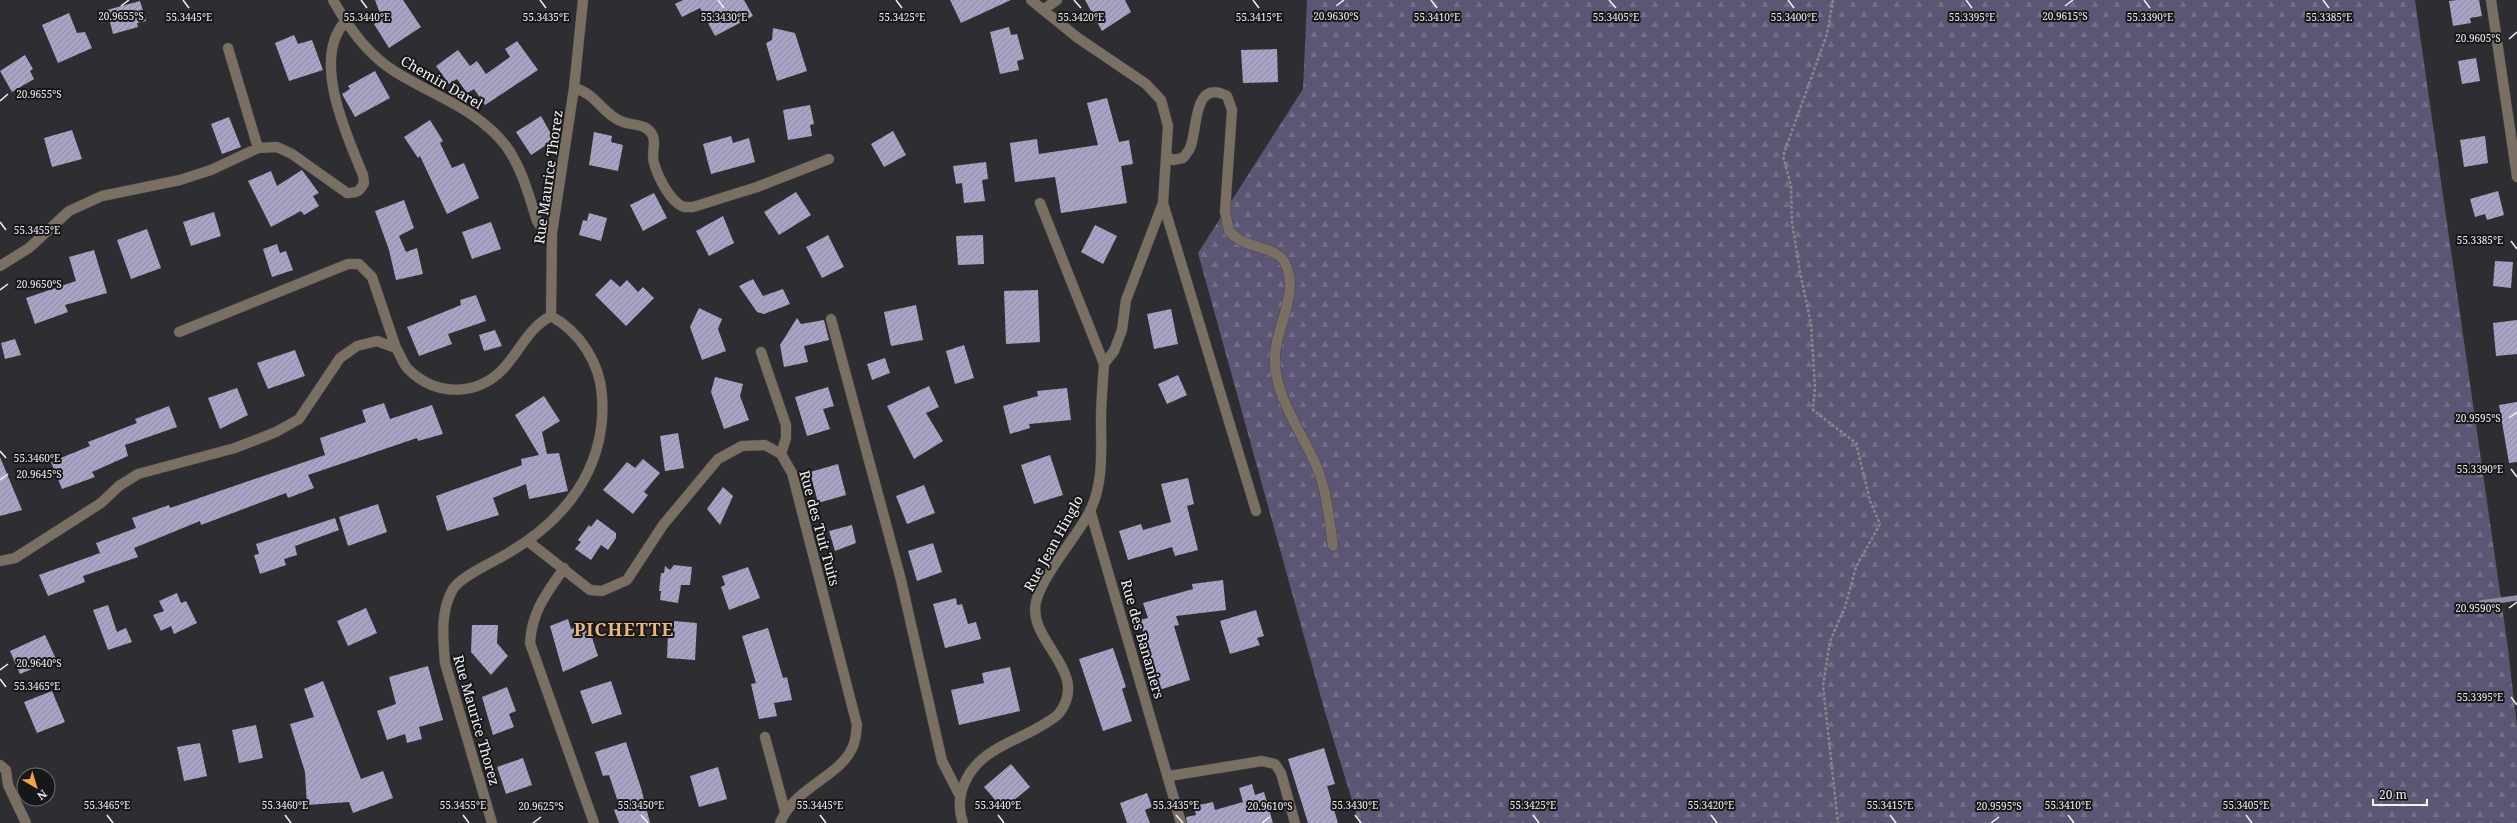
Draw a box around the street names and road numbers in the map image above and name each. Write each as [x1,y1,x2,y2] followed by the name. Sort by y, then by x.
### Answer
[397,51,487,114] street label: Chemin Darel
[529,109,567,245] street label: Rue Maurice Thorez
[795,468,845,588] street label: Rue des Tuit Tuits
[1019,492,1087,594] street label: Rue Jean Hinglo
[1117,577,1169,701] street label: Rue des Bananiers
[449,652,505,788] street label: Rue Maurice Thorez

